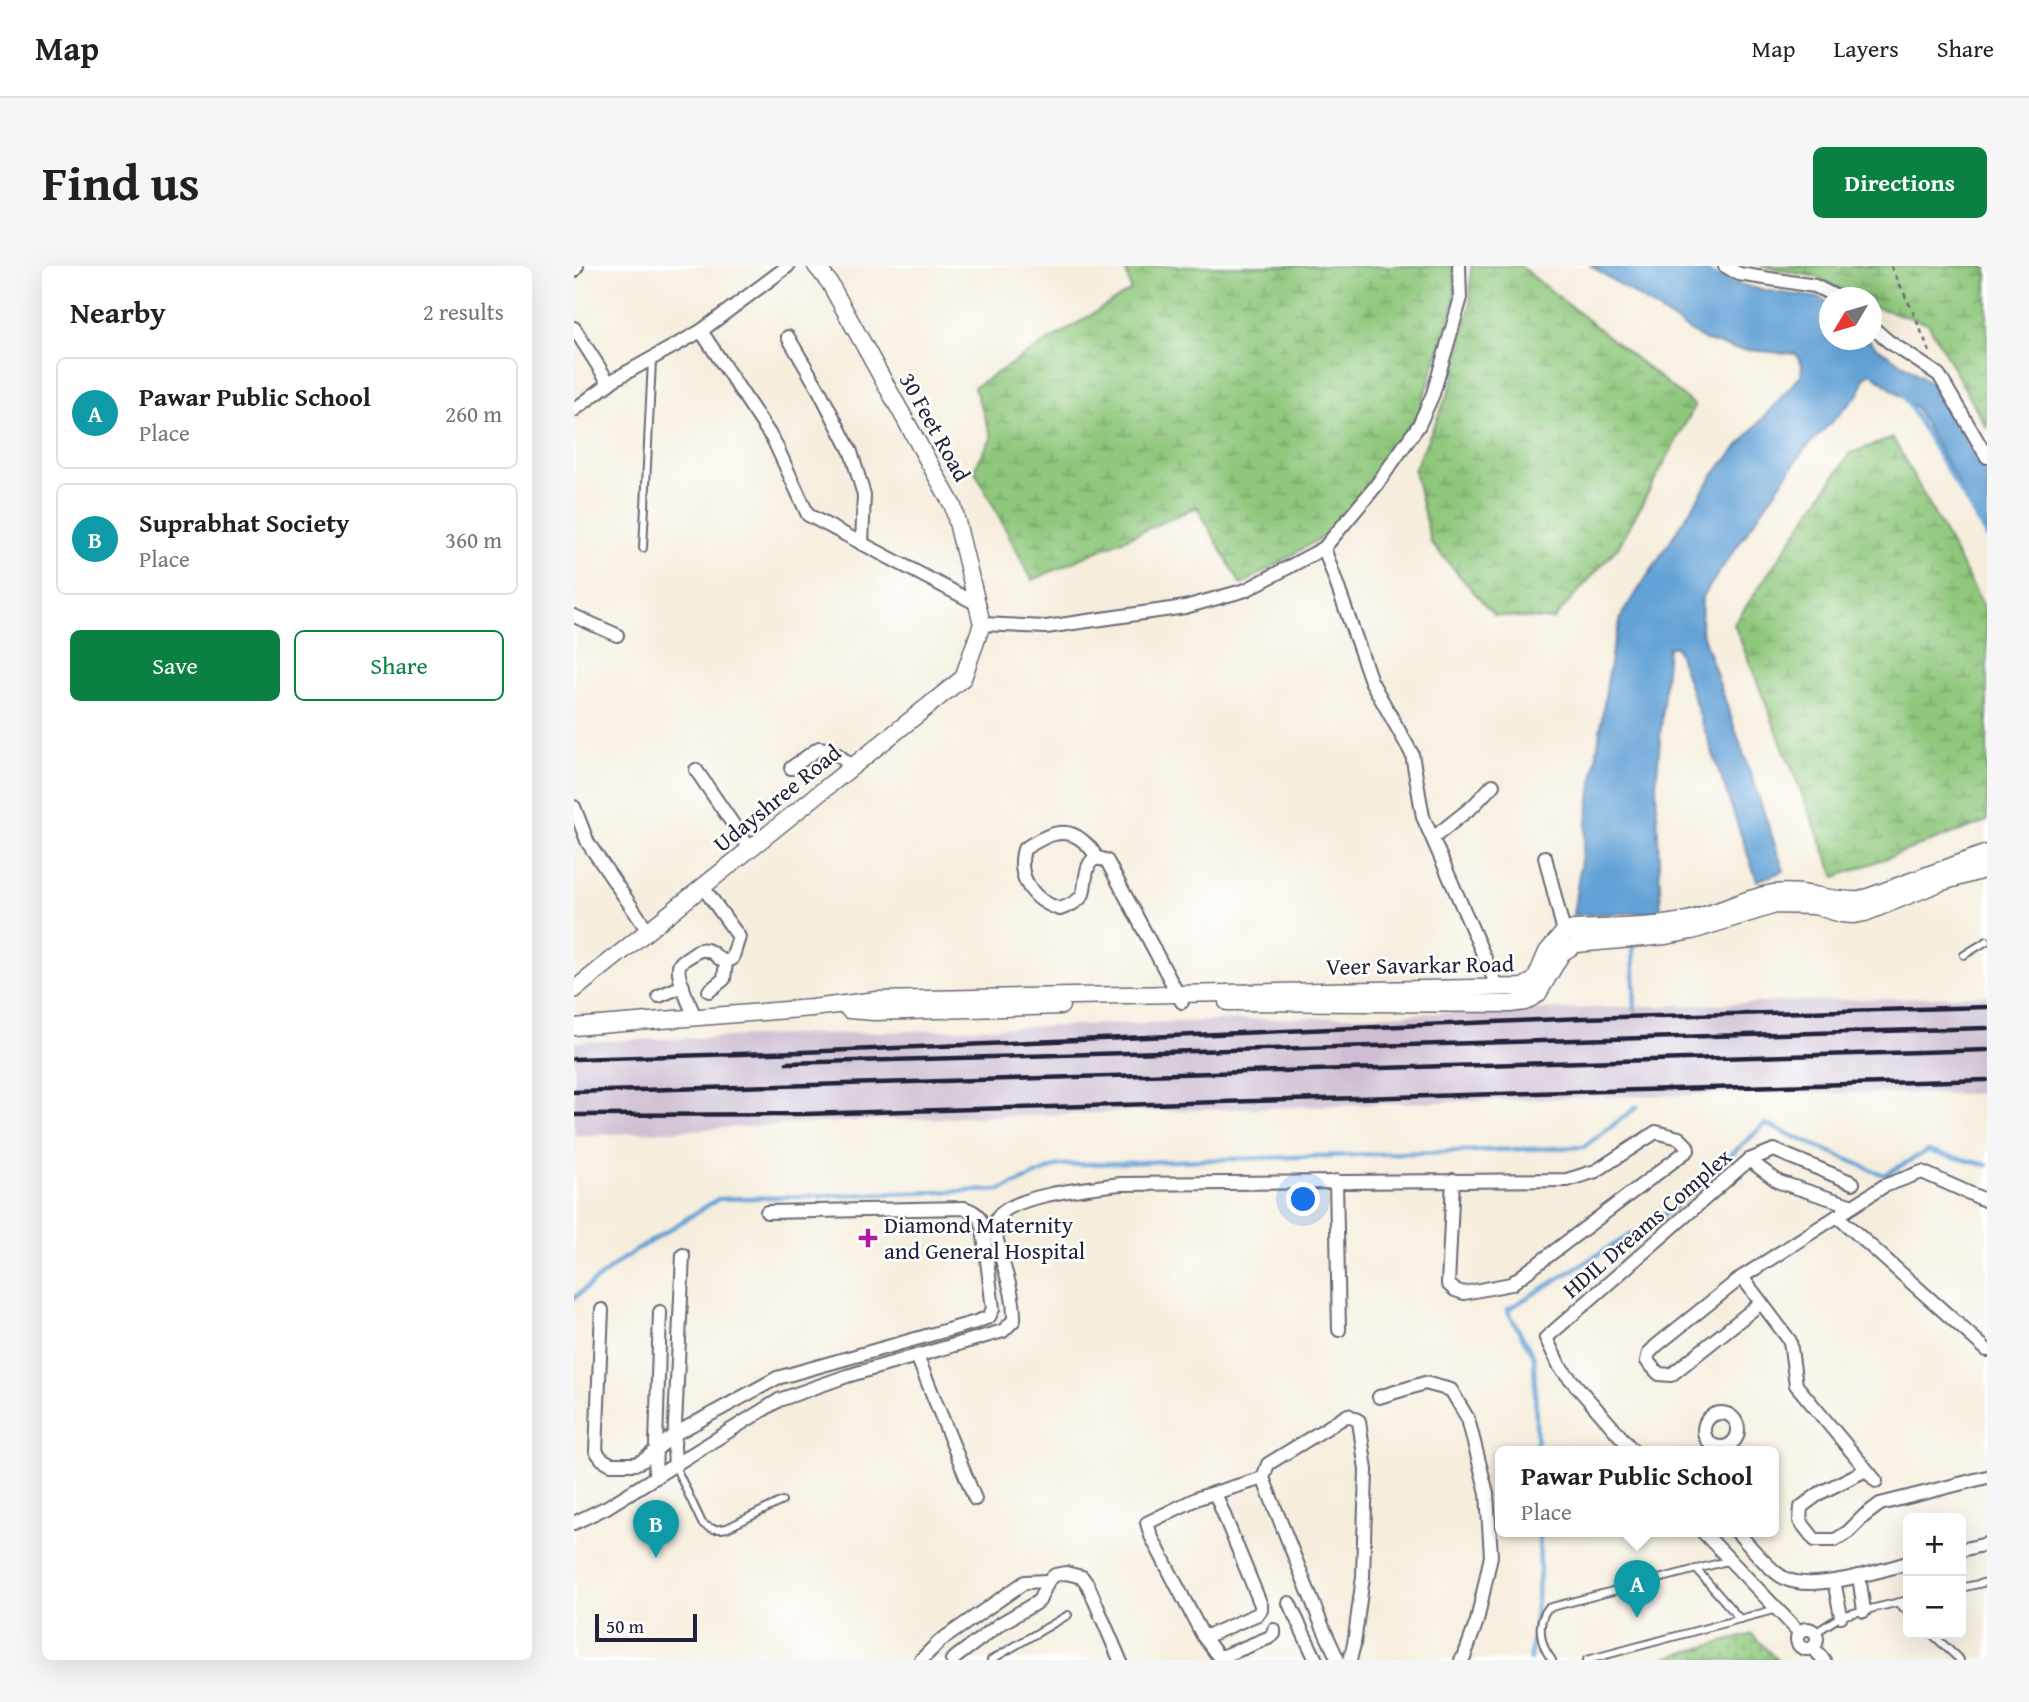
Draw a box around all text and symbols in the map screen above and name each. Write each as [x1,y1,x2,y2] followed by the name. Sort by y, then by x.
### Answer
[35,24,99,72] text: Map
[1752,31,1795,66] text: Map
[1833,31,1899,66] text: Layers
[1937,31,1994,66] text: Share
[42,146,200,218] text: Find us
[1813,147,1987,218] button: Directions
[1819,287,1882,350] north arrow
[70,290,166,334] text: Nearby
[423,295,504,328] text: 2 results
[892,366,979,488] street label: 30 Feet Road
[139,377,371,416] text: Pawar Public School
[88,397,102,430] text: A
[445,397,502,430] text: 260 m
[139,416,190,449] text: Place
[139,503,349,542] text: Suprabhat Society
[88,523,102,556] text: B
[445,523,502,556] text: 360 m
[139,542,190,575] text: Place
[70,630,280,701] button: Save
[294,630,504,701] button: Share
[706,735,848,859] street label: Udayshree Road
[1326,946,1515,983] street label: Veer Savarkar Road
[1555,1140,1739,1305] street label: HDIL Dreams Complex
[1286,1182,1320,1216] your location
[884,1208,1085,1267] place label: Diamond Maternity and General Hospital
[858,1228,878,1248] marker: Diamond Maternity and General Hospital
[1495,1446,1779,1537] popup
[1521,1456,1753,1495] text: Pawar Public School
[1521,1495,1572,1528] text: Place
[633,1500,679,1558] pin: B
[1903,1513,1966,1639] map controls
[1903,1513,1966,1576] button: +
[1614,1560,1660,1618] pin: A
[1903,1576,1966,1639] button: −
[595,1611,696,1643] scale bar
[606,1612,644,1640] text: 50 m

